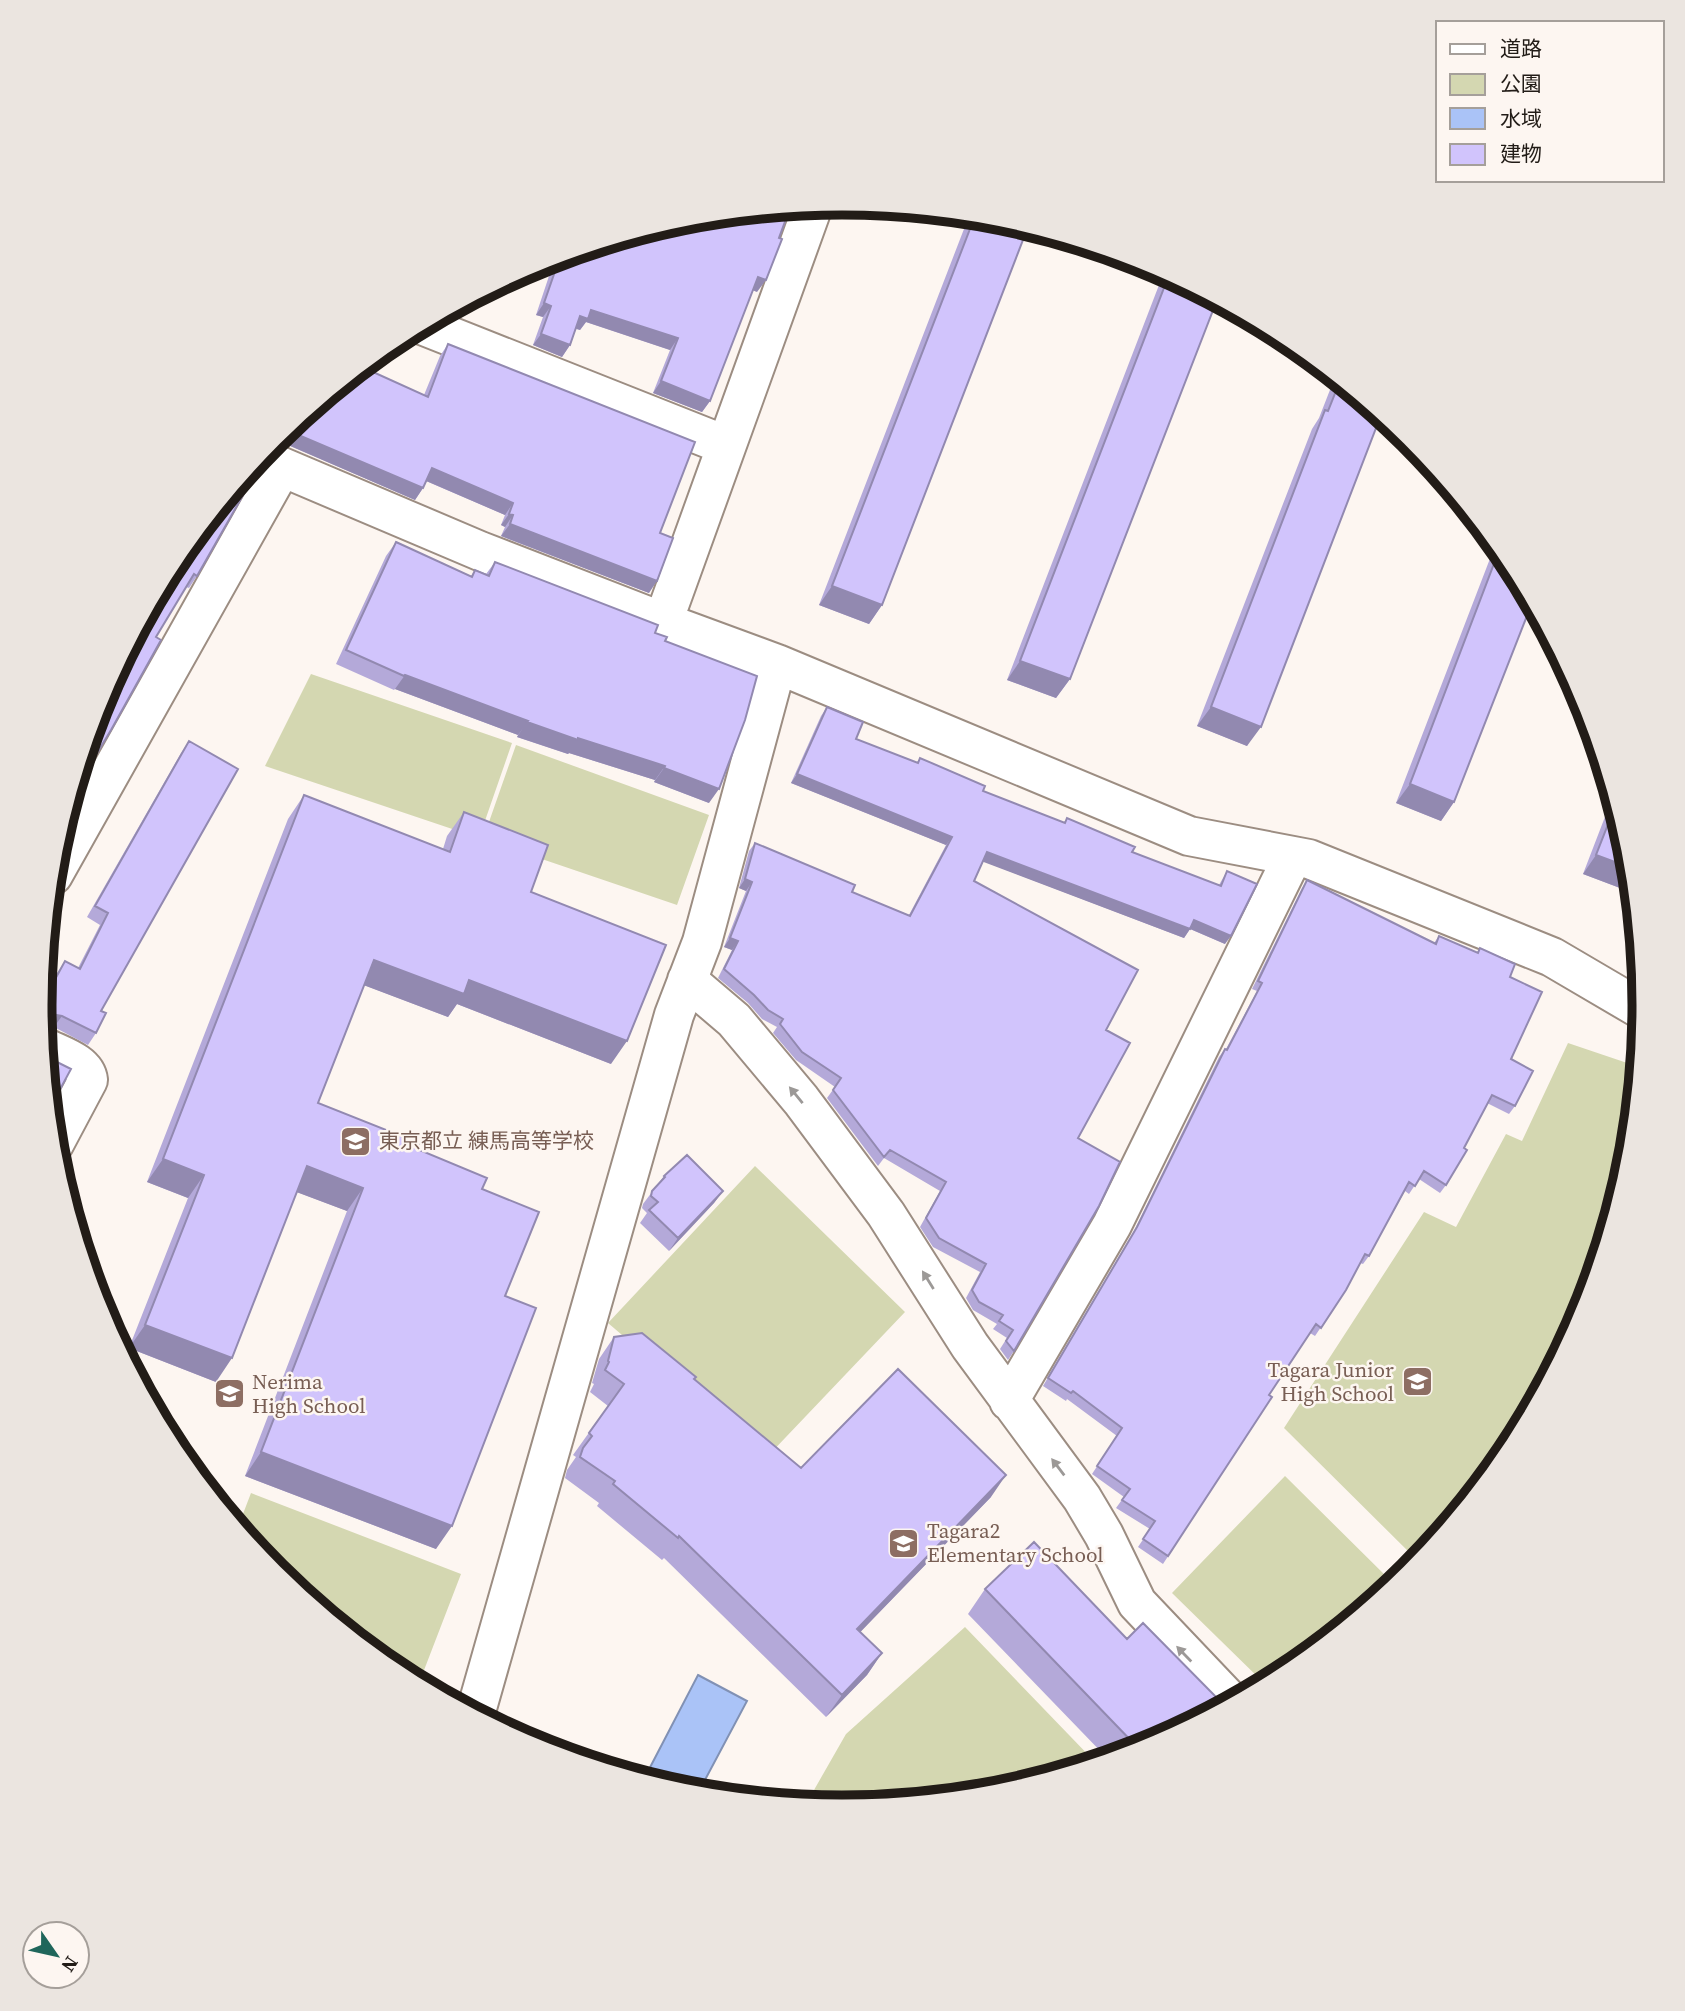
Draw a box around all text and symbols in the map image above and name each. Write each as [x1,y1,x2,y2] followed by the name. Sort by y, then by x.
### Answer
[1436,21,1664,182] legend
[1500,34,1542,63] text: 道路
[1500,69,1542,98] text: 公園
[1500,104,1542,133] text: 水域
[1500,139,1542,168] text: 建物
[789,1087,804,1104] one-way arrow
[339,1124,373,1158] school or university icon: 東京都立 練馬高等学校
[379,1126,594,1155] place label: 東京都立 練馬高等学校
[921,1271,934,1290] one-way arrow
[1268,1355,1394,1408] place label: Tagara Junior High School
[1400,1365,1434,1399] school or university icon: Tagara Junior High School
[252,1367,365,1420] place label: Nerima High School
[212,1377,246,1411] school or university icon: Nerima High School
[1051,1458,1066,1476] one-way arrow
[927,1516,1104,1569] place label: Tagara2 Elementary School
[887,1526,921,1560] school or university icon: Tagara2 Elementary School
[1177,1646,1193,1663] one-way arrow
[21,1920,91,1990] north arrow
[55,1951,85,1978] text: N

